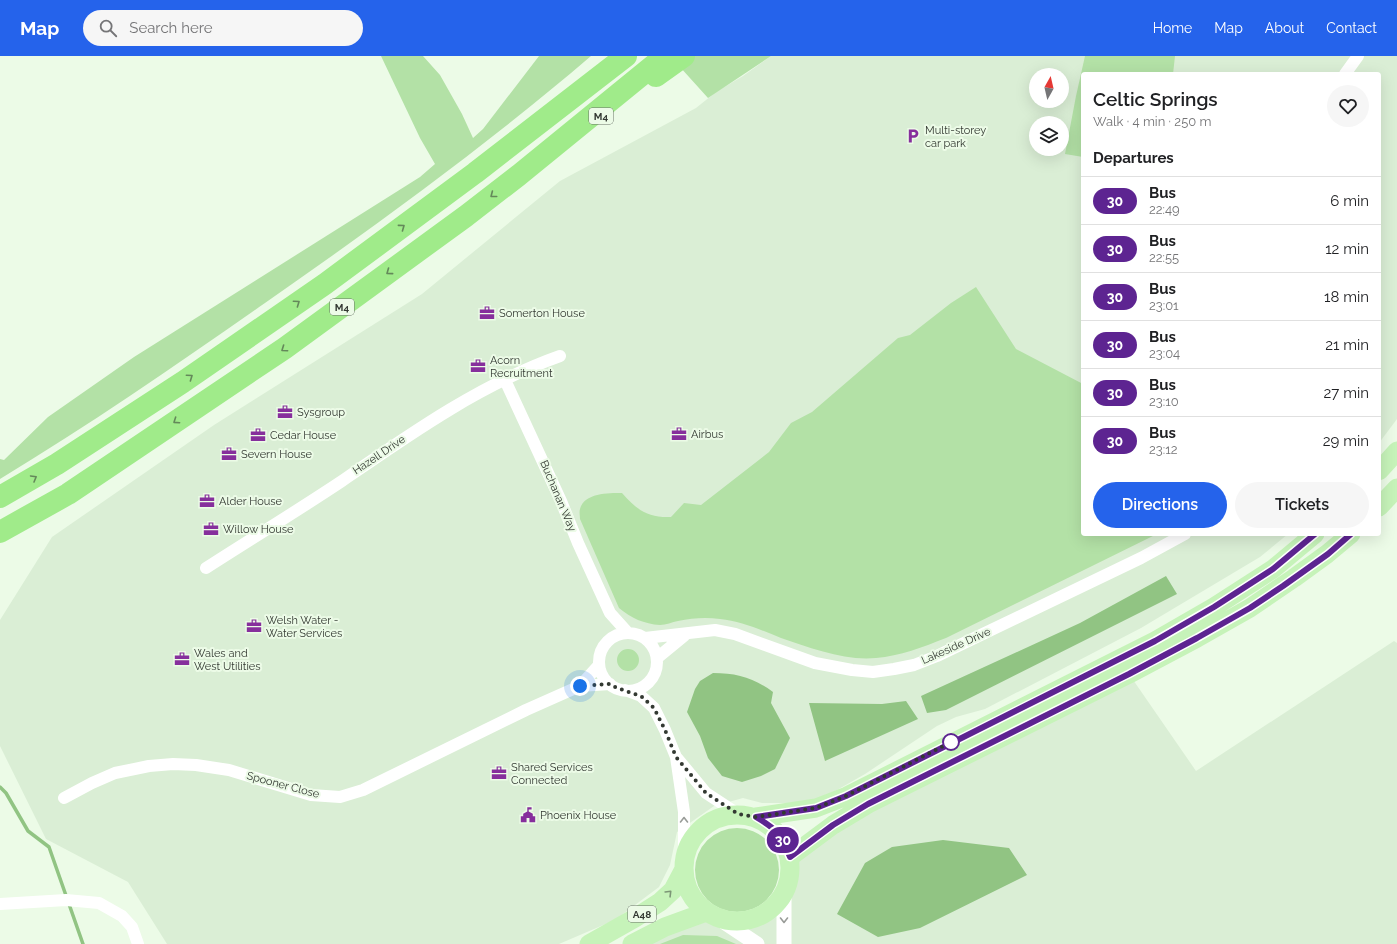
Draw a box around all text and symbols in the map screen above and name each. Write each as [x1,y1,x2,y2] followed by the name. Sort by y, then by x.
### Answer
[83,10,363,46] search box
[20,17,59,39] text: Map
[97,17,119,39] icon: search
[129,19,213,37] text: Search here
[1153,20,1192,36] text: Home
[1214,20,1243,36] text: Map
[1265,20,1304,36] text: About
[1326,20,1377,36] text: Contact
[1029,68,1069,108] north arrow
[1029,68,1069,156] map controls
[1327,85,1369,127] button: heart
[1093,88,1218,110] text: Celtic Springs
[589,108,613,124] road number: M4
[1093,114,1211,129] text: Walk · 4 min · 250 m
[1029,116,1069,156] button: layers
[925,124,986,150] place label: Multi-storey car park
[904,127,922,145] parking icon: Multi-storey car park
[1093,149,1174,167] text: Departures
[1149,184,1176,202] text: Bus
[491,190,498,197] one-way arrow
[1330,192,1369,210] text: 6 min
[1107,193,1123,209] text: 30
[1149,202,1180,217] text: 22:49
[398,224,405,231] one-way arrow
[1149,232,1176,250] text: Bus
[1325,240,1369,258] text: 12 min
[1107,241,1123,257] text: 30
[1149,250,1179,265] text: 22:55
[386,267,393,274] one-way arrow
[1149,280,1176,298] text: Bus
[1324,288,1369,306] text: 18 min
[1107,289,1123,305] text: 30
[1149,298,1179,313] text: 23:01
[330,299,354,315] road number: M4
[293,300,300,308] one-way arrow
[478,304,496,322] office icon: Somerton House
[499,307,585,320] place label: Somerton House
[1149,328,1176,346] text: Bus
[1325,336,1369,354] text: 21 min
[1107,337,1123,353] text: 30
[281,344,288,352] one-way arrow
[1149,346,1180,361] text: 23:04
[490,354,553,380] place label: Acorn Recruitment
[469,357,487,375] office icon: Acorn Recruitment
[186,375,193,382] one-way arrow
[1149,376,1176,394] text: Bus
[1324,384,1369,402] text: 27 min
[1107,385,1123,401] text: 30
[1149,394,1179,409] text: 23:10
[276,403,294,421] office icon: Sysgroup
[297,406,345,419] place label: Sysgroup
[173,416,180,424] one-way arrow
[1149,424,1176,442] text: Bus
[670,425,688,443] office icon: Airbus
[249,426,267,444] office icon: Cedar House
[691,428,723,441] place label: Airbus
[270,429,337,442] place label: Cedar House
[350,432,408,477] street label: Hazell Drive
[1323,432,1369,450] text: 29 min
[1107,433,1123,449] text: 30
[1149,442,1178,457] text: 23:12
[220,445,238,463] office icon: Severn House
[241,448,313,461] place label: Severn House
[537,458,579,534] street label: Buchanan Way
[30,475,37,482] one-way arrow
[1093,482,1227,528] button: Directions
[1235,482,1369,528] button: Tickets
[198,492,216,510] office icon: Alder House
[219,495,283,508] place label: Alder House
[202,520,220,538] office icon: Willow House
[223,523,294,536] place label: Willow House
[266,614,342,640] place label: Welsh Water - Water Services
[245,617,263,635] office icon: Welsh Water - Water Services
[919,625,993,667] street label: Lakeside Drive
[194,647,261,673] place label: Wales and West Utilities
[173,650,191,668] office icon: Wales and West Utilities
[570,676,590,696] your location
[942,733,960,751] unlabelled marker
[511,761,593,787] place label: Shared Services Connected
[490,764,508,782] office icon: Shared Services Connected
[245,769,321,801] street label: Spooner Close
[519,806,537,824] public building icon: Phoenix House
[540,809,617,822] place label: Phoenix House
[680,817,688,823] one-way arrow
[765,827,801,853] line badge: 30
[775,832,791,848] text: 30
[664,890,672,898] one-way arrow
[628,906,656,922] road number: A48
[780,917,788,923] one-way arrow

